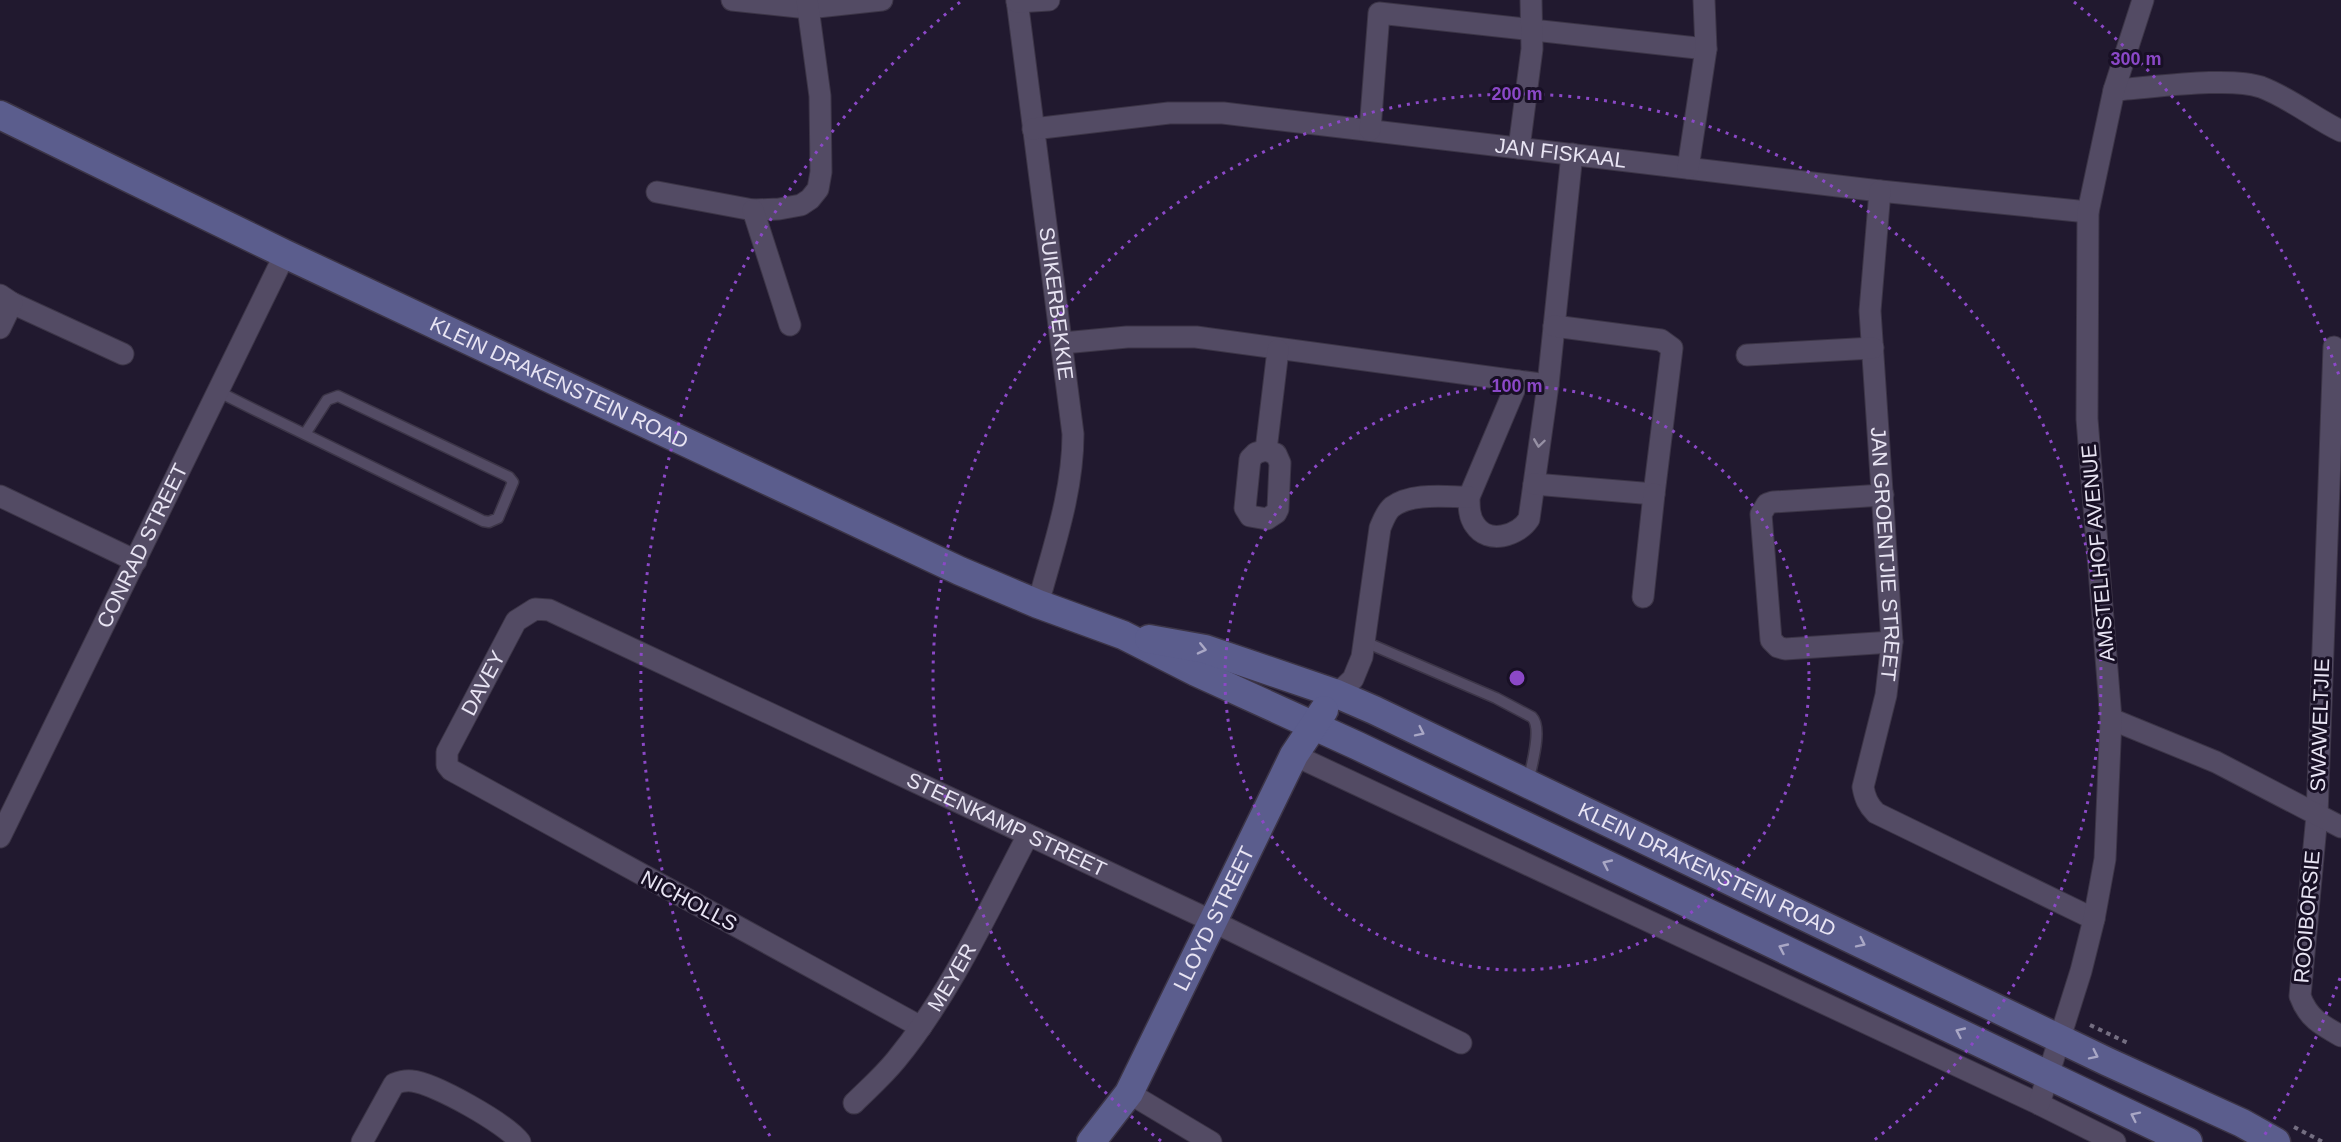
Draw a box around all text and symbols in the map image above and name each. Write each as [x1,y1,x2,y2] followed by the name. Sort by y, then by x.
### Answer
[2110,49,2162,69] text: 300 m
[1491,84,1543,104] text: 200 m
[1494,133,1628,172] street label: JAN FISKAAL
[1035,226,1078,381] street label: SUIKERBEKKIE
[427,312,692,453] street label: KLEIN DRAKENSTEIN ROAD
[1491,376,1543,396] text: 100 m
[1867,426,1904,682] street label: JAN GROENTJIE STREET
[1534,438,1546,448] one-way arrow
[2077,444,2118,663] street label: AMSTELHOF AVENUE
[92,460,192,632] street label: CONRAD STREET
[1196,641,1206,654] one-way arrow
[456,647,509,719] street label: DAVEY
[2306,658,2333,792] street label: SWAWELTJIE
[1507,668,1527,688] centre of rings
[1414,725,1425,737] one-way arrow
[903,767,1110,881] street label: STEENKAMP STREET
[1575,798,1840,941] street label: KLEIN DRAKENSTEIN ROAD
[1169,842,1259,994] street label: LLOYD STREET
[2289,850,2324,984] street label: ROOIBORSIE
[1603,860,1614,872] one-way arrow
[637,866,741,935] street label: NICHOLLS
[1855,936,1866,948] one-way arrow
[923,939,980,1015] street label: MEYER
[1779,943,1790,955] one-way arrow
[1955,1027,1966,1039] one-way arrow
[2088,1047,2099,1059] one-way arrow
[2131,1112,2142,1124] one-way arrow

